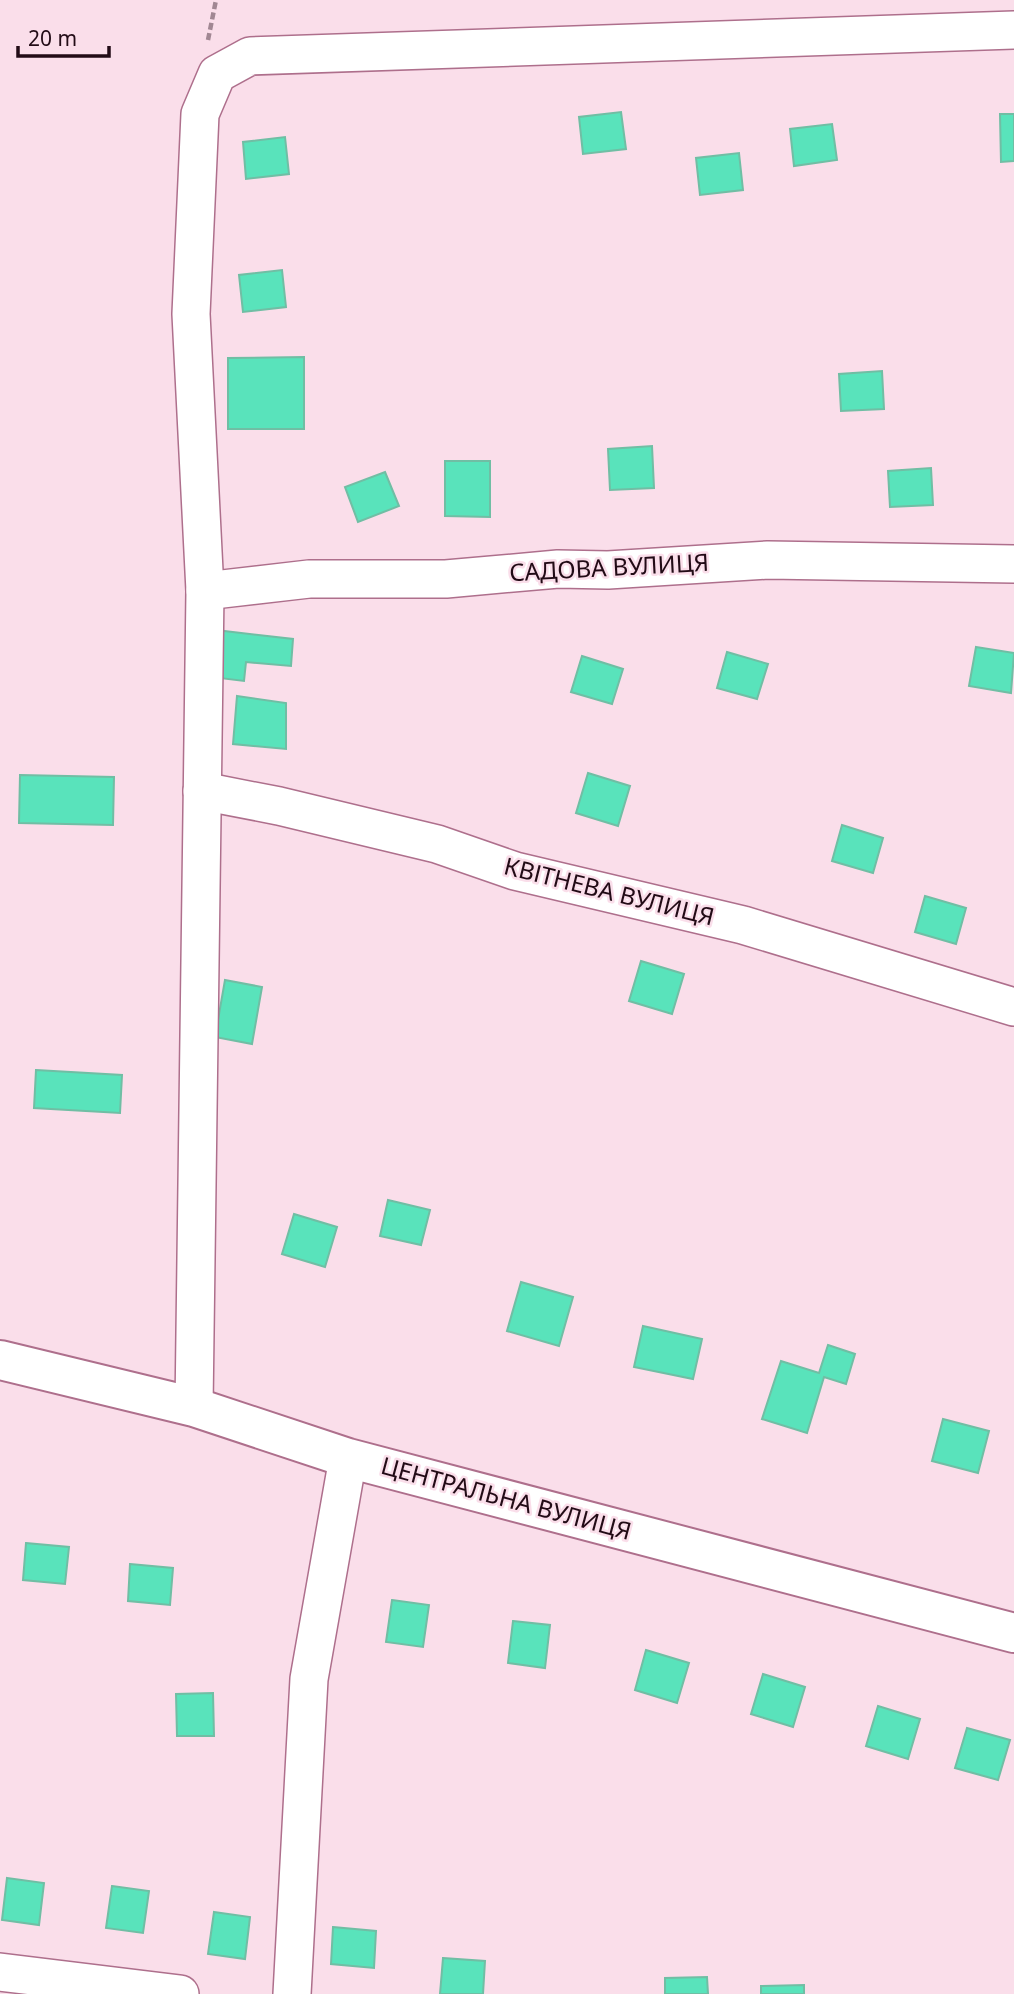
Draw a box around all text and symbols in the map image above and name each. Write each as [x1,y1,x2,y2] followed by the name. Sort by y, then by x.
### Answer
[18,14,108,58] scale bar
[28,24,77,52] text: 20 m
[508,545,710,588] street label: САДОВА ВУЛИЦЯ
[501,848,718,933] street label: КВІТНЕВА ВУЛИЦЯ
[378,1448,635,1547] street label: ЦЕНТРАЛЬНА ВУЛИЦЯ

